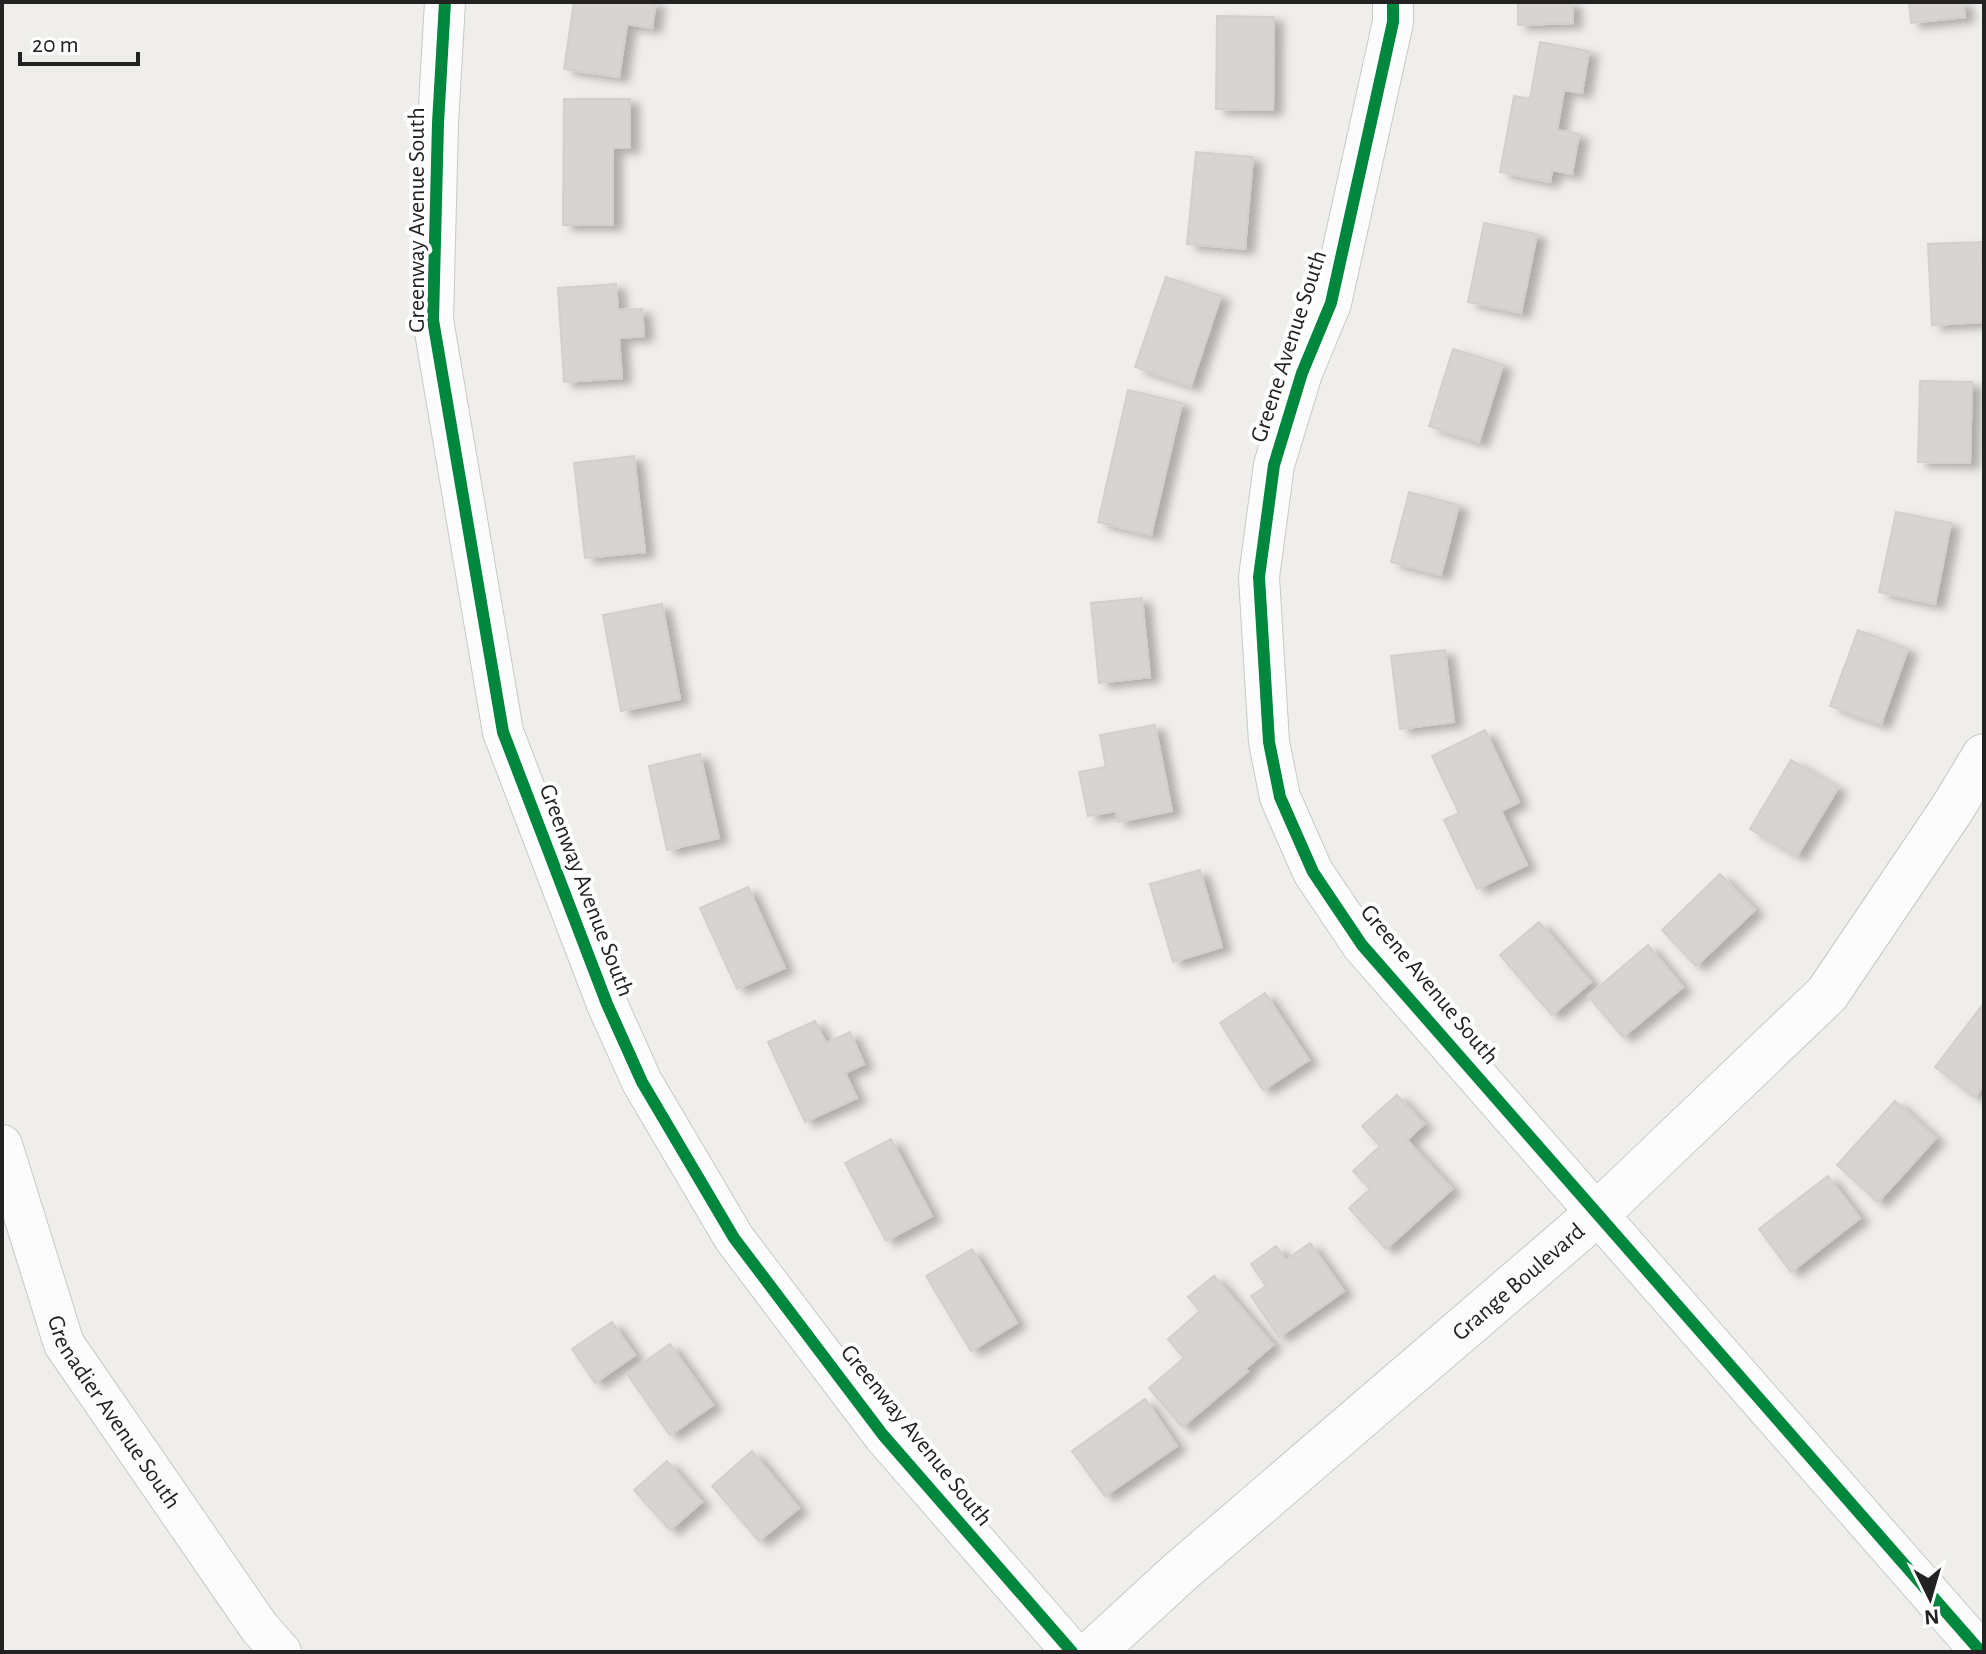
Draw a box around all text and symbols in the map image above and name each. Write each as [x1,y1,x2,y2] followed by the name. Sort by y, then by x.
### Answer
[20,16,138,66] scale bar
[32,33,79,57] text: 20 m
[405,107,429,333] street label: Greenway Avenue South
[1247,247,1331,445] street label: Greene Avenue South
[534,781,638,1000] street label: Greenway Avenue South
[1356,900,1503,1069] street label: Greene Avenue South
[1448,1219,1590,1345] street label: Grange Boulevard
[43,1312,185,1513] street label: Grenadier Avenue South
[836,1340,996,1531] street label: Greenway Avenue South
[1890,1558,1970,1638] north arrow
[1923,1605,1940,1629] text: N

